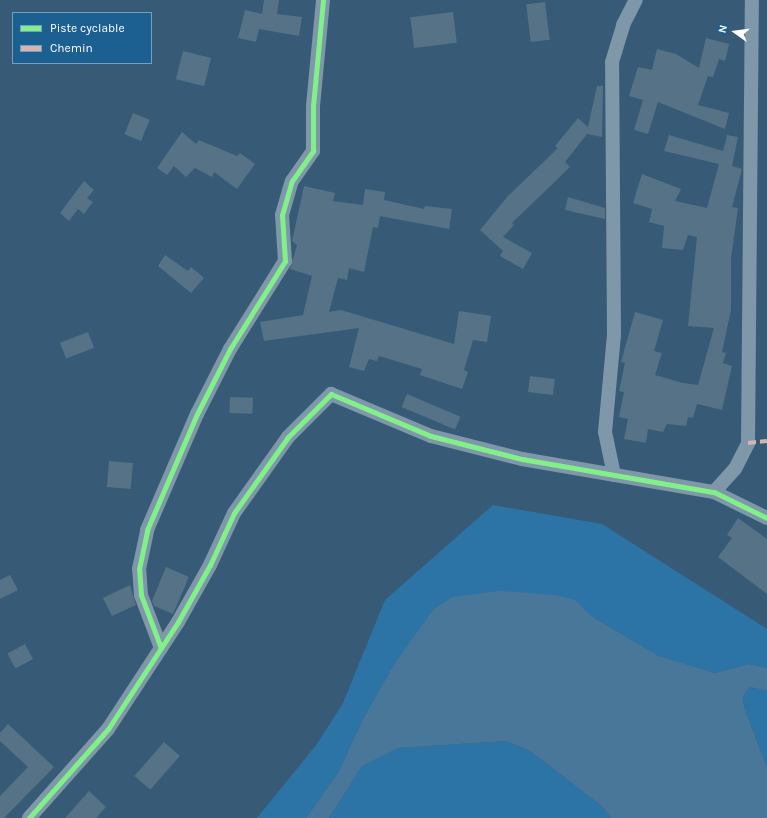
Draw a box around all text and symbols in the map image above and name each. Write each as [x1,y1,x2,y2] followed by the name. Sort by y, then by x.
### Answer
[12,12,152,64] legend
[715,12,755,52] north arrow
[50,21,125,35] text: Piste cyclable
[716,24,730,34] text: N
[50,41,93,55] text: Chemin

